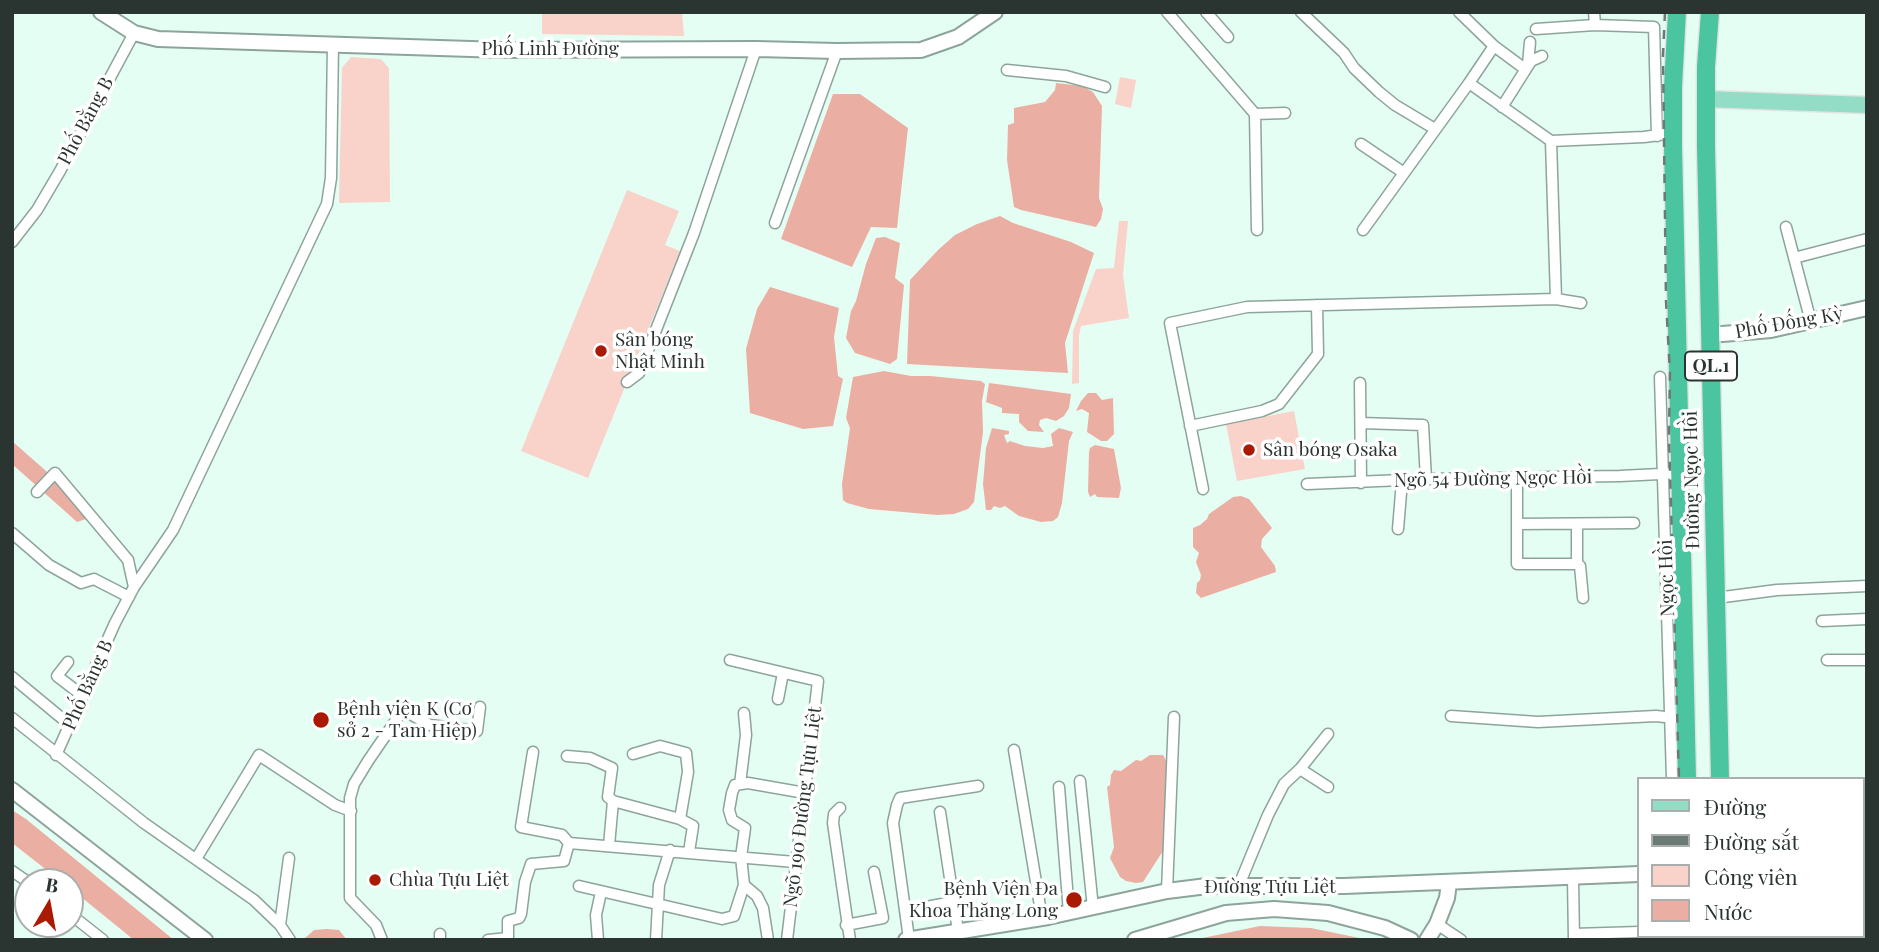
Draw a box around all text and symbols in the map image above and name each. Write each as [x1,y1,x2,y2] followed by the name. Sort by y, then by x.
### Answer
[481,38,619,60] street label: Phố Linh Đường
[53,73,119,169] street label: Phố Bằng B
[1733,302,1845,344] street label: Phố Đống Kỳ
[615,329,705,373] place label: Sân bóng Nhật Minh
[593,343,609,359] marker: Sân bóng Nhật Minh
[1685,352,1737,380] road number: QL.1
[1679,411,1705,549] street label: Đường Ngọc Hồi
[1263,439,1398,461] place label: Sân bóng Osaka
[1241,442,1257,458] marker: Sân bóng Osaka
[1394,466,1592,492] street label: Ngõ 54 Đường Ngọc Hồi
[1654,539,1680,617] street label: Ngọc Hồi
[58,636,118,734] street label: Phố Bằng B
[337,698,477,742] place label: Bệnh viện K (Cơ sở 2 - Tam Hiệp)
[779,705,827,909] street label: Ngõ 190 Đường Tựu Liệt
[311,710,331,730] marker: Bệnh viện K (Cơ sở 2 - Tam Hiệp)
[1638,777,1865,938] legend
[1704,792,1766,820] text: Đường
[1704,827,1799,855] text: Đường sắt
[1704,862,1798,890] text: Công viên
[14,868,84,938] north arrow
[389,869,509,891] place label: Chùa Tựu Liệt
[44,870,61,898] text: B
[367,872,383,888] marker: Chùa Tựu Liệt
[1204,876,1336,898] street label: Đường Tựu Liệt
[909,878,1058,922] place label: Bệnh Viện Đa Khoa Thăng Long
[1064,890,1084,910] marker: Bệnh Viện Đa Khoa Thăng Long
[1704,897,1752,925] text: Nước

